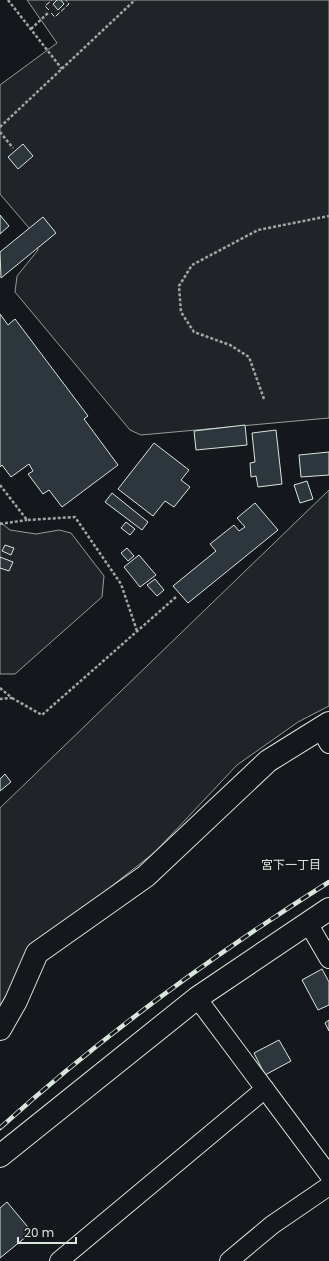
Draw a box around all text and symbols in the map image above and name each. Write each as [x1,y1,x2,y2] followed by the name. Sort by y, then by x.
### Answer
[261,856,321,873] district label: 宮下一丁目
[18,1219,76,1245] scale bar
[24,1224,54,1241] text: 20 m

